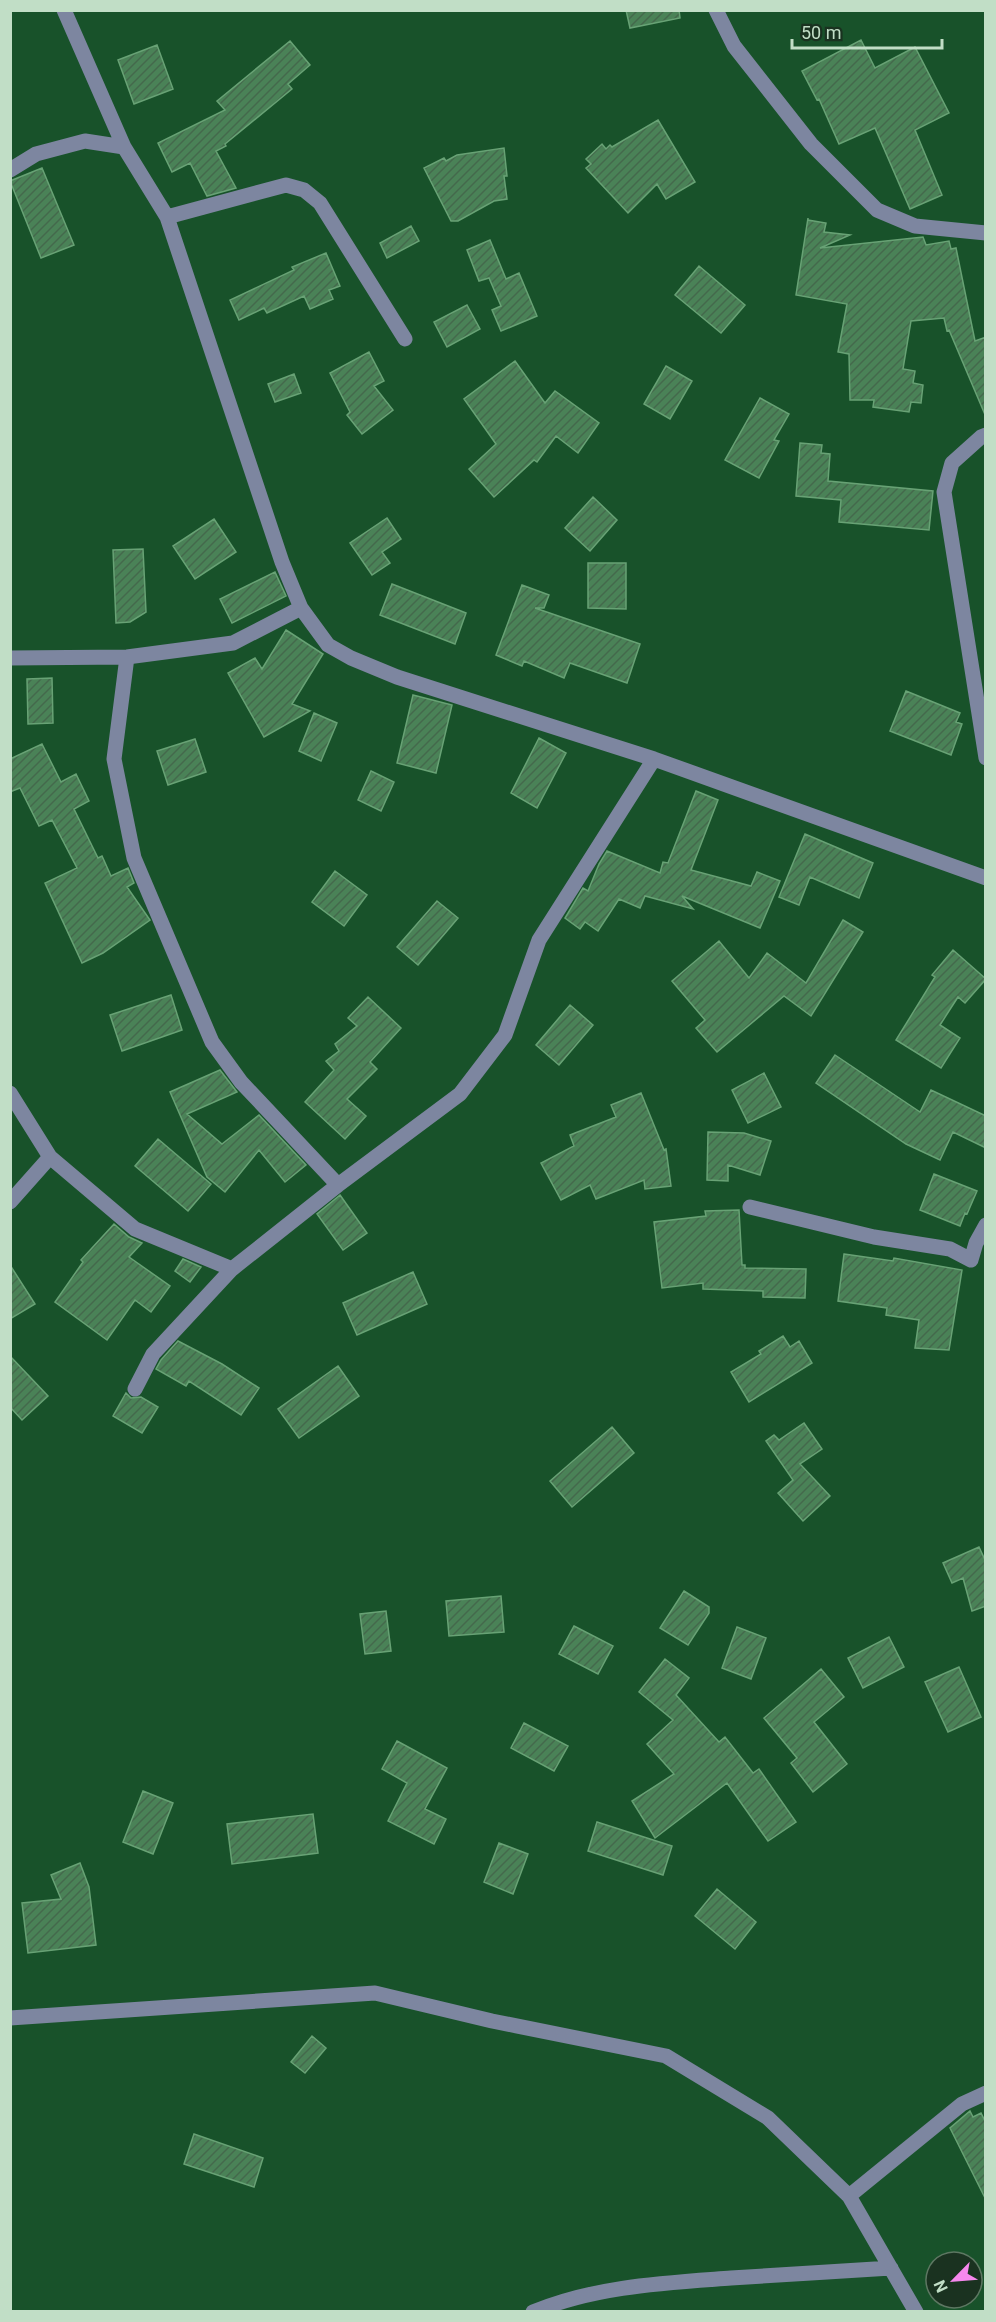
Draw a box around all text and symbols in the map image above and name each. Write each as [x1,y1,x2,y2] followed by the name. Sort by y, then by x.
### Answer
[792,12,942,50] scale bar
[801,22,841,43] text: 50 m
[924,2250,984,2310] north arrow
[930,2277,952,2295] text: N

